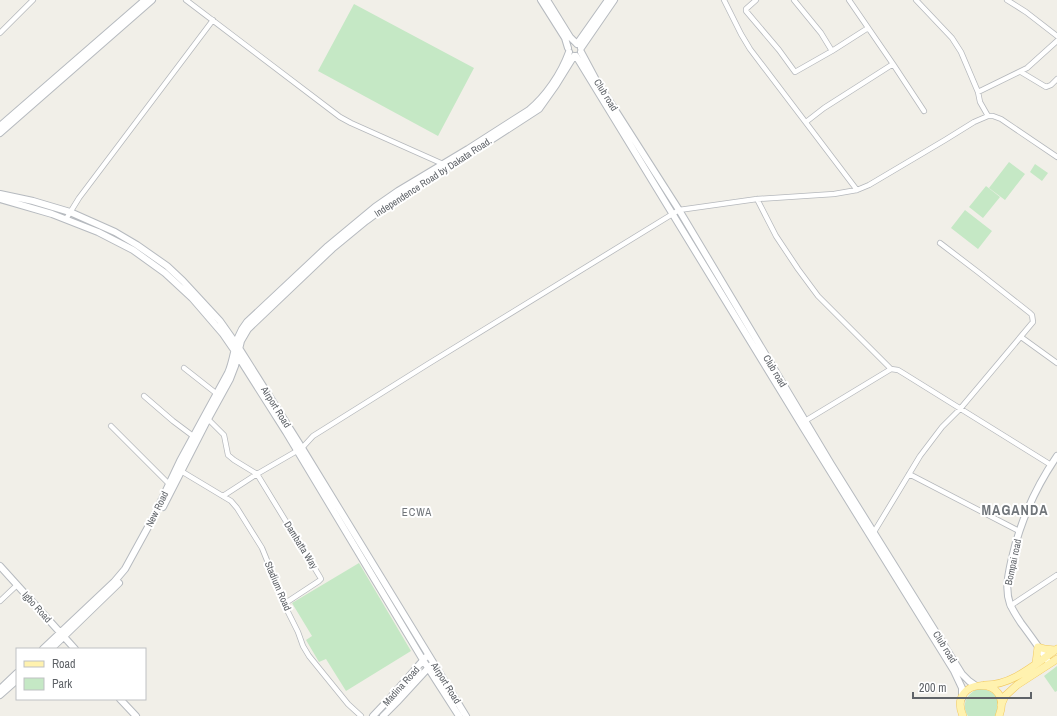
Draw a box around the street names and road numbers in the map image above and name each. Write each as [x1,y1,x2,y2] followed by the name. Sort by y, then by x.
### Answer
[591,76,621,114] street label: Club road
[372,134,494,220] street label: Independence Road by Dakata Road.
[760,352,790,390] street label: Club road
[258,383,294,430] street label: Airport Road
[143,489,171,529] street label: New Road
[281,519,321,572] street label: Dambatta Way
[1002,538,1024,586] street label: Bompai road
[262,559,294,613] street label: Stadium Road
[20,589,54,625] street label: Igbo Road
[930,628,960,666] street label: Club road
[428,659,464,706] street label: Airport Road
[380,663,422,709] street label: Madina Road

